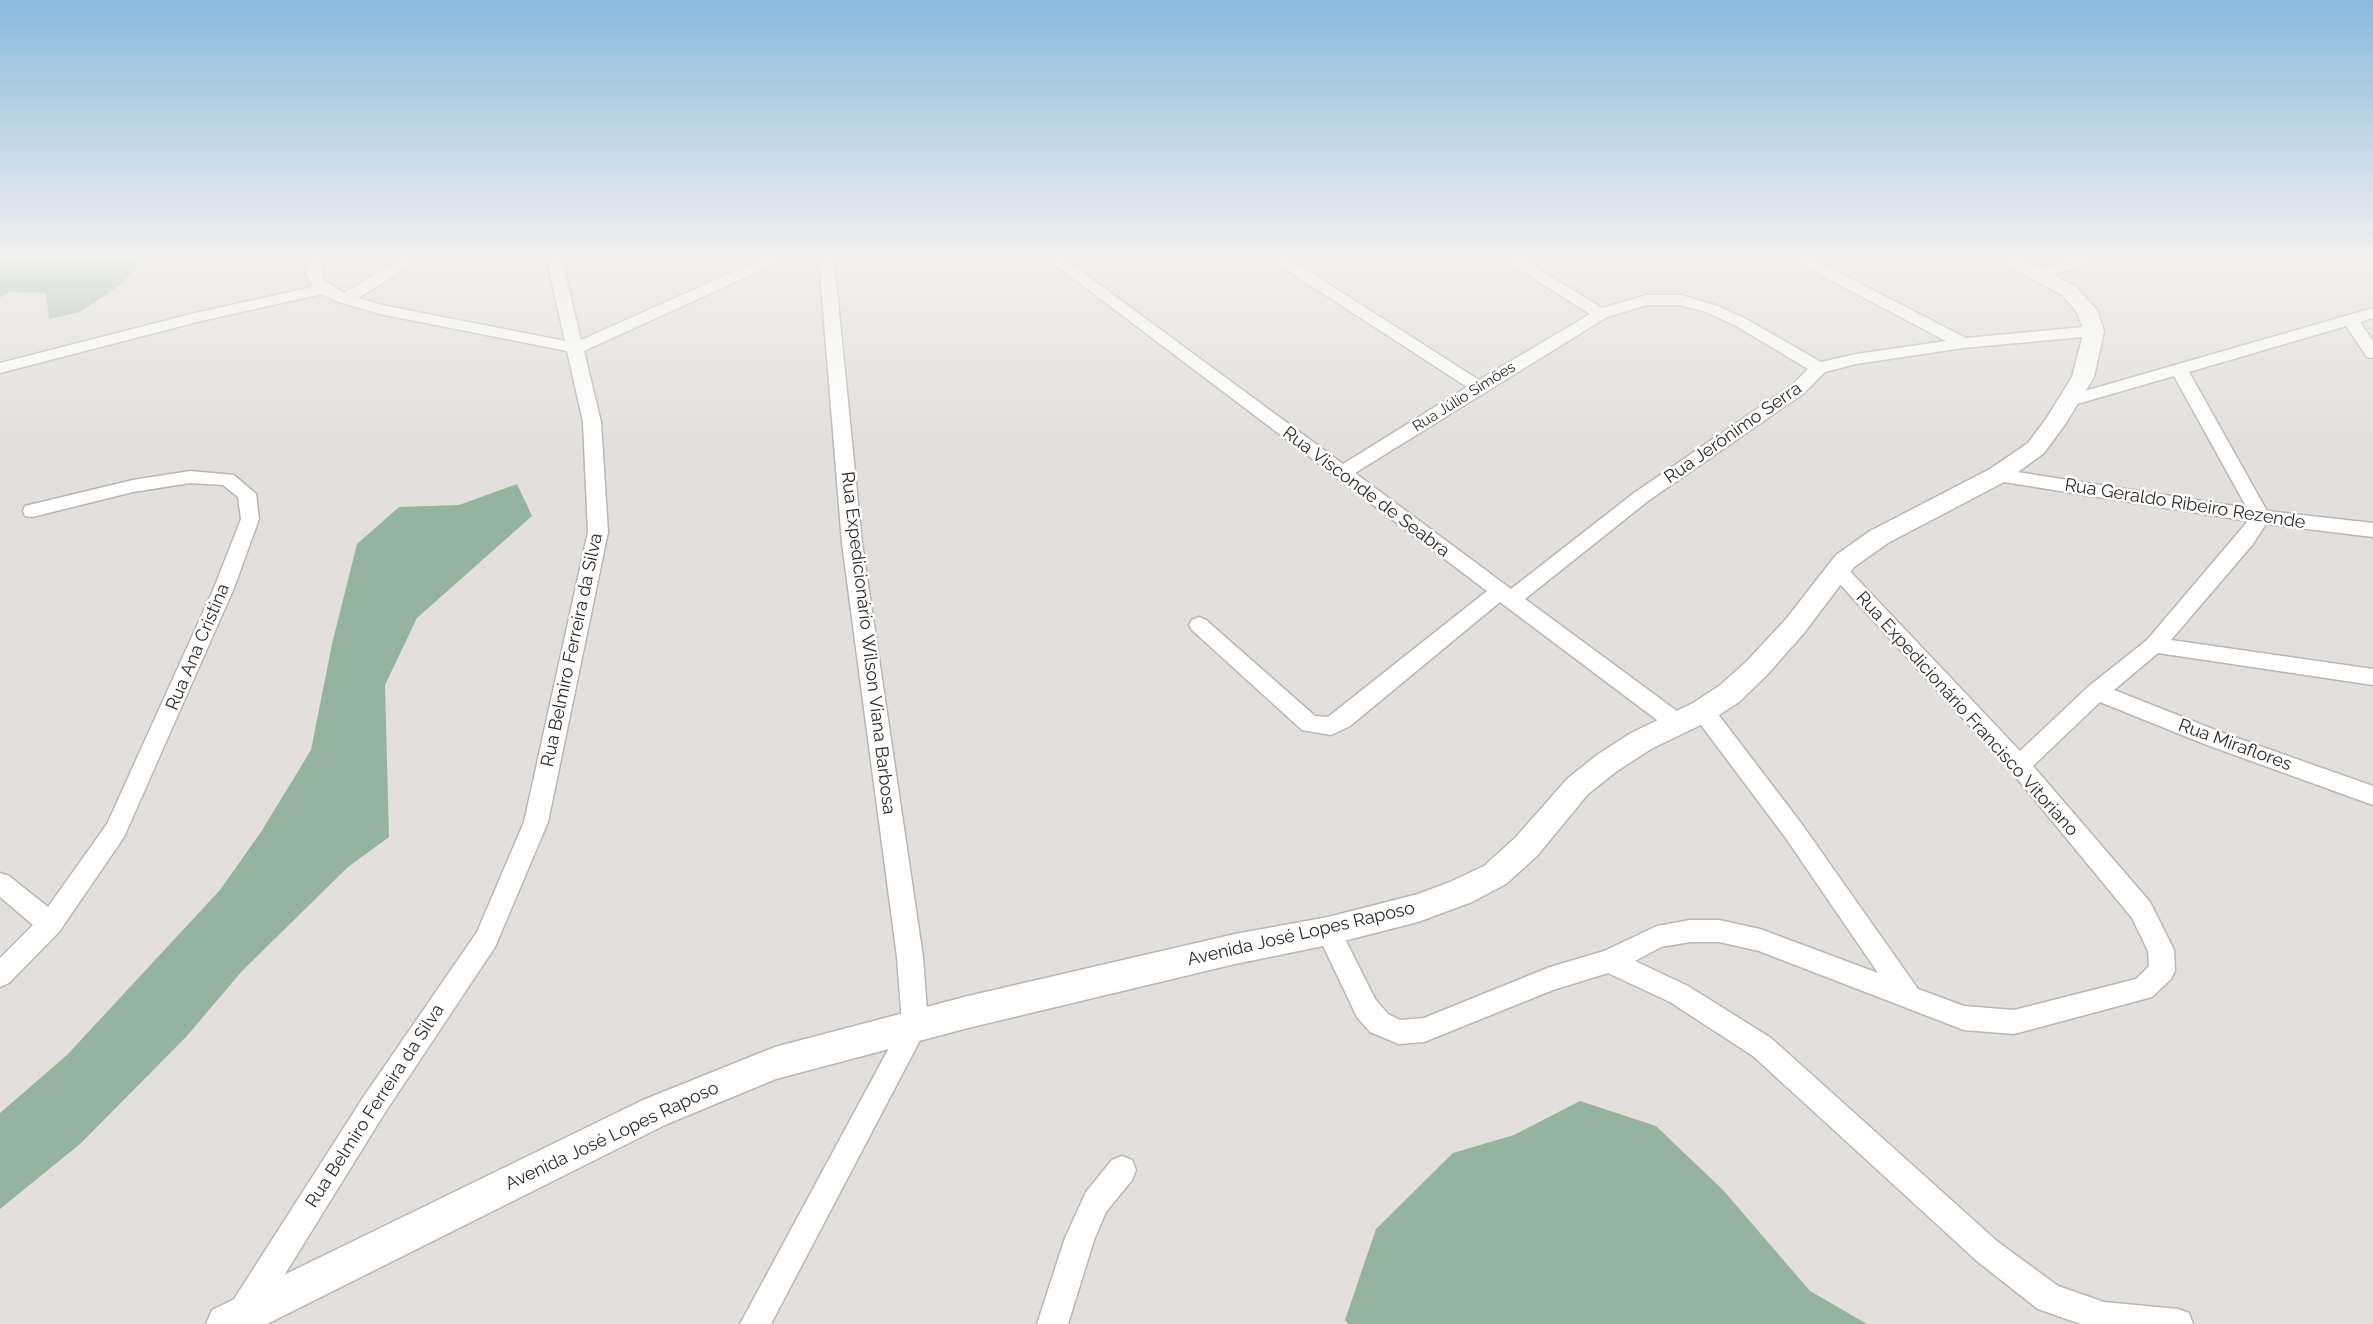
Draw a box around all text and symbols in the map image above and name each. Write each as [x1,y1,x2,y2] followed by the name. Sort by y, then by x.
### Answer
[1409,358,1519,436] street label: Rua Júlio Simões
[1660,378,1806,488] street label: Rua Jerônimo Serra
[1278,422,1454,562] street label: Rua Visconde de Seabra
[836,470,900,816] street label: Rua Expedicionário Wilson Viana Barbosa
[2063,474,2307,534] street label: Rua Geraldo Ribeiro Rezende
[537,531,607,769] street label: Rua Belmiro Ferreira da Silva
[162,581,234,713] street label: Rua Ana Cristina
[1851,587,2083,841] street label: Rua Expedicionário Francisco Vitoriano
[2175,715,2295,775] street label: Rua Miraflores
[1185,897,1417,971] street label: Avenida José Lopes Raposo
[301,1000,449,1212] street label: Rua Belmiro Ferreira da Silva
[502,1077,722,1195] street label: Avenida José Lopes Raposo

